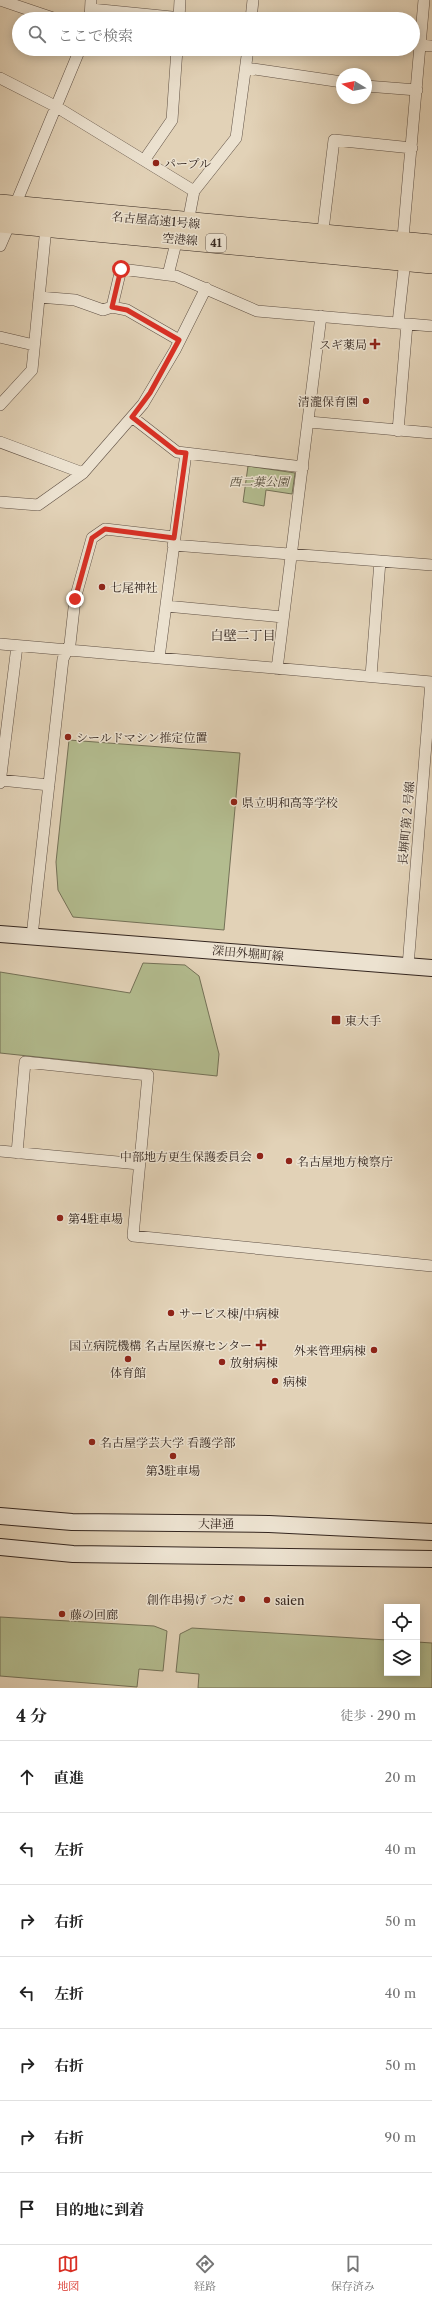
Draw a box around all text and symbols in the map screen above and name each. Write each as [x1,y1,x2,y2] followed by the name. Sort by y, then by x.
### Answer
[12,12,420,56] search box
[26,23,48,45] icon: search
[58,26,133,45] text: ここで検索
[336,68,372,104] north arrow
[164,156,211,171] place label: パープル
[151,158,161,168] marker: パープル
[111,209,201,231] street label: 名古屋高速1号線
[161,230,199,248] street label: 空港線
[206,234,226,252] road number: 41
[112,260,130,278] route start
[319,337,367,352] place label: スギ薬局
[370,339,380,349] marker: スギ薬局
[298,394,358,409] place label: 清瀧保育園
[361,396,371,406] marker: 清瀧保育園
[229,474,291,489] park label: 西二葉公園
[110,580,158,595] place label: 七尾神社
[97,582,107,592] marker: 七尾神社
[66,590,84,608] route end
[210,627,276,643] district label: 白壁二丁目
[76,730,207,745] place label: シールドマシン推定位置
[63,732,73,742] marker: シールドマシン推定位置
[395,780,417,866] street label: 長塀町第２号線
[242,795,338,810] place label: 県立明和高等学校
[229,797,239,807] marker: 県立明和高等学校
[211,942,285,964] street label: 深田外堀町線
[345,1013,381,1028] place label: 東大手
[330,1014,342,1026] marker: 東大手
[120,1149,252,1164] place label: 中部地方更生保護委員会
[255,1151,265,1161] marker: 中部地方更生保護委員会
[297,1154,393,1169] place label: 名古屋地方検察庁
[284,1156,294,1166] marker: 名古屋地方検察庁
[68,1211,123,1226] place label: 第4駐車場
[55,1213,65,1223] marker: 第4駐車場
[179,1306,279,1321] place label: サービス棟/中病棟
[166,1308,176,1318] marker: サービス棟/中病棟
[69,1338,252,1353] place label: 国立病院機構 名古屋医療センター
[255,1339,267,1351] marker: 国立病院機構 名古屋医療センター
[294,1343,366,1358] place label: 外来管理病棟
[369,1345,379,1355] marker: 外来管理病棟
[123,1354,133,1364] marker: 体育館
[230,1355,278,1370] place label: 放射病棟
[217,1357,227,1367] marker: 放射病棟
[110,1365,146,1380] place label: 体育館
[283,1374,307,1389] place label: 病棟
[270,1376,280,1386] marker: 病棟
[100,1435,235,1450] place label: 名古屋学芸大学 看護学部
[87,1437,97,1447] marker: 名古屋学芸大学 看護学部
[168,1451,178,1461] marker: 第3駐車場
[146,1463,200,1478] place label: 第3駐車場
[198,1516,234,1531] street label: 大津通
[147,1592,234,1607] place label: 創作串揚げ つだ
[275,1593,305,1608] place label: saien
[237,1594,247,1604] marker: 創作串揚げ つだ
[262,1595,272,1605] marker: saien
[384,1604,420,1676] map controls
[384,1604,420,1640] button: locate
[70,1607,118,1622] place label: 藤の回廊
[57,1609,67,1619] marker: 藤の回廊
[384,1640,420,1676] button: layers
[16,1706,47,1726] text: 4 分
[341,1707,416,1723] text: 徒歩 · 290 m
[16,1766,38,1788] icon: ahead
[54,1768,84,1787] text: 直進
[385,1769,416,1785] text: 20 m
[16,1838,38,1860] icon: left
[54,1840,84,1859] text: 左折
[385,1841,416,1857] text: 40 m
[16,1910,38,1932] icon: right
[54,1912,84,1931] text: 右折
[385,1913,416,1929] text: 50 m
[16,1982,38,2004] icon: left
[54,1984,84,2003] text: 左折
[385,1985,416,2001] text: 40 m
[16,2054,38,2076] icon: right
[54,2056,84,2075] text: 右折
[385,2057,416,2073] text: 50 m
[16,2126,38,2148] icon: right
[54,2128,84,2147] text: 右折
[385,2129,416,2145] text: 90 m
[16,2198,38,2220] icon: arrive
[54,2200,144,2219] text: 目的地に到着
[57,2253,79,2293] tab: 地図
[194,2253,216,2293] tab: 経路
[331,2253,375,2293] tab: 保存済み

